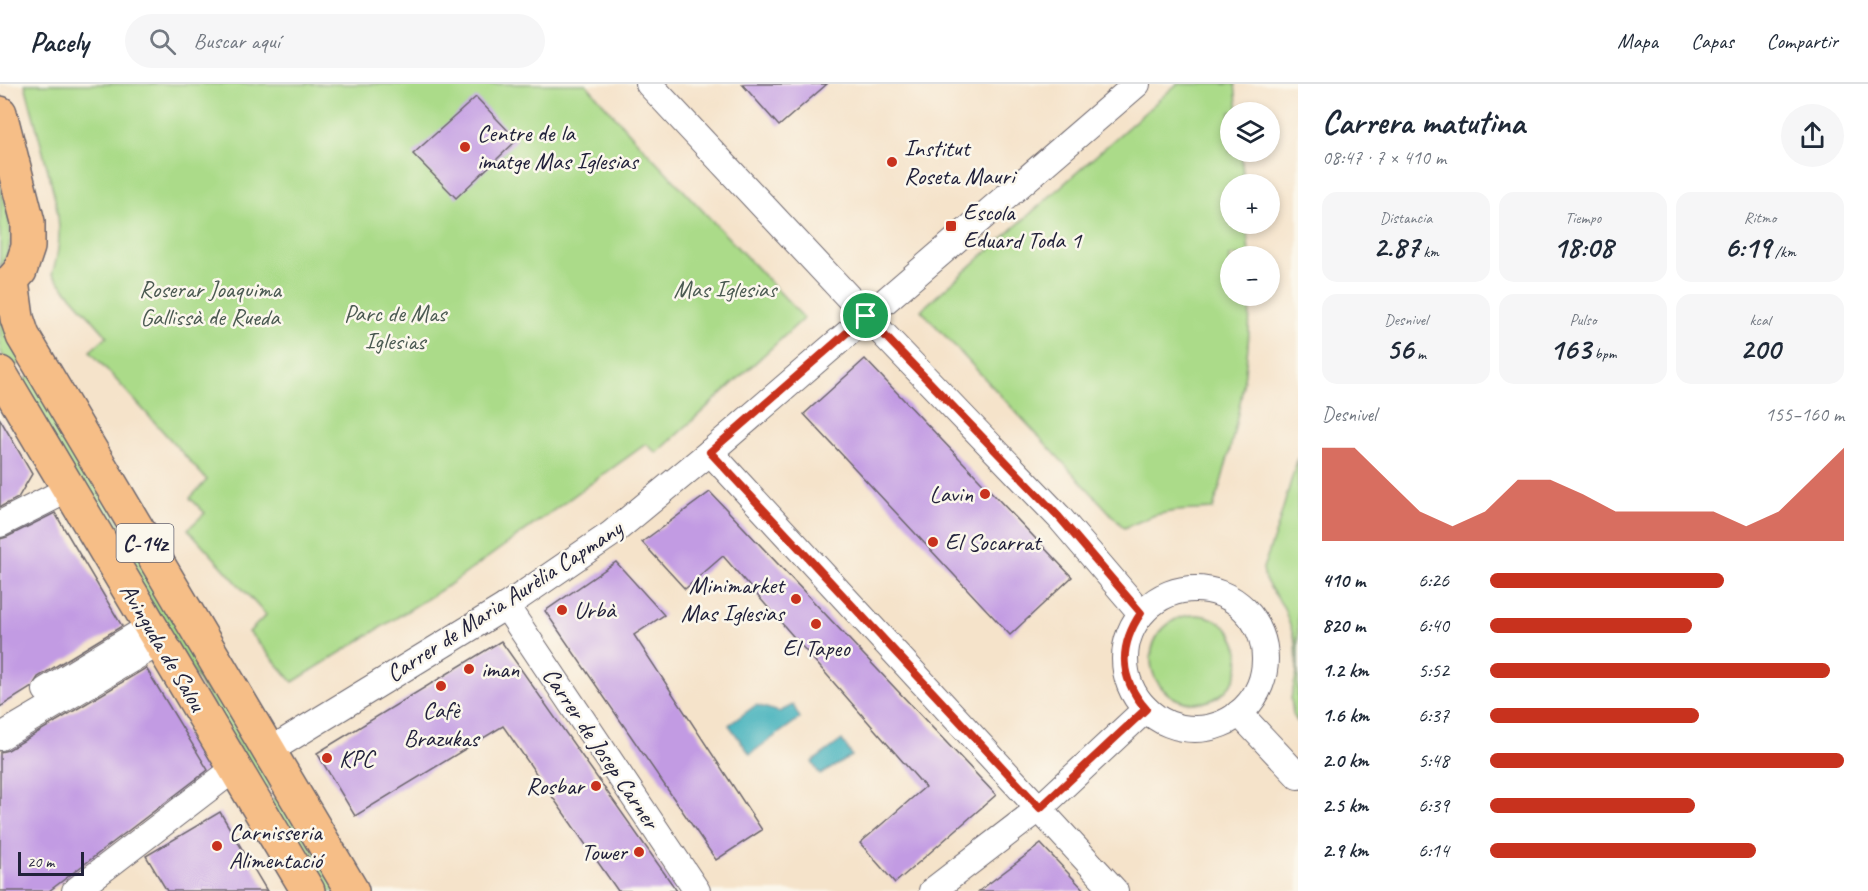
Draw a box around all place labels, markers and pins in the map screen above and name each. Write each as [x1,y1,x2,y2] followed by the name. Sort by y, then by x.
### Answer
[477,118,640,176] place label: Centre de la imatge Mas Iglesias
[904,133,1018,191] place label: Institut Roseta Mauri
[458,140,472,154] marker: Centre de la imatge Mas Iglesias
[885,155,899,169] marker: Institut Roseta Mauri
[963,197,1083,255] place label: Escola Eduard Toda 1
[944,219,958,233] marker: Escola Eduard Toda 1
[840,290,891,341] pin
[930,479,973,509] place label: Lavin
[978,487,992,501] marker: Lavin
[945,527,1043,557] place label: El Socarrat
[926,535,940,549] marker: El Socarrat
[681,570,786,628] place label: Minimarket Mas Iglesias
[789,592,803,606] marker: Minimarket Mas Iglesias
[574,595,617,625] place label: Urbà
[555,603,569,617] marker: Urbà
[809,617,823,631] marker: El Tapeo
[782,633,851,663] place label: El Tapeo
[481,654,520,684] place label: iman
[462,662,476,676] marker: iman
[434,679,448,693] marker: Cafè Brazukas
[404,695,481,753] place label: Cafè Brazukas
[339,743,376,773] place label: KPC
[320,751,334,765] marker: KPC
[526,771,586,801] place label: Rosbar
[589,779,603,793] marker: Rosbar
[229,817,326,875] place label: Carnisseria Alimentació
[581,837,629,867] place label: Tower
[210,839,224,853] marker: Carnisseria Alimentació
[632,845,646,859] marker: Tower

